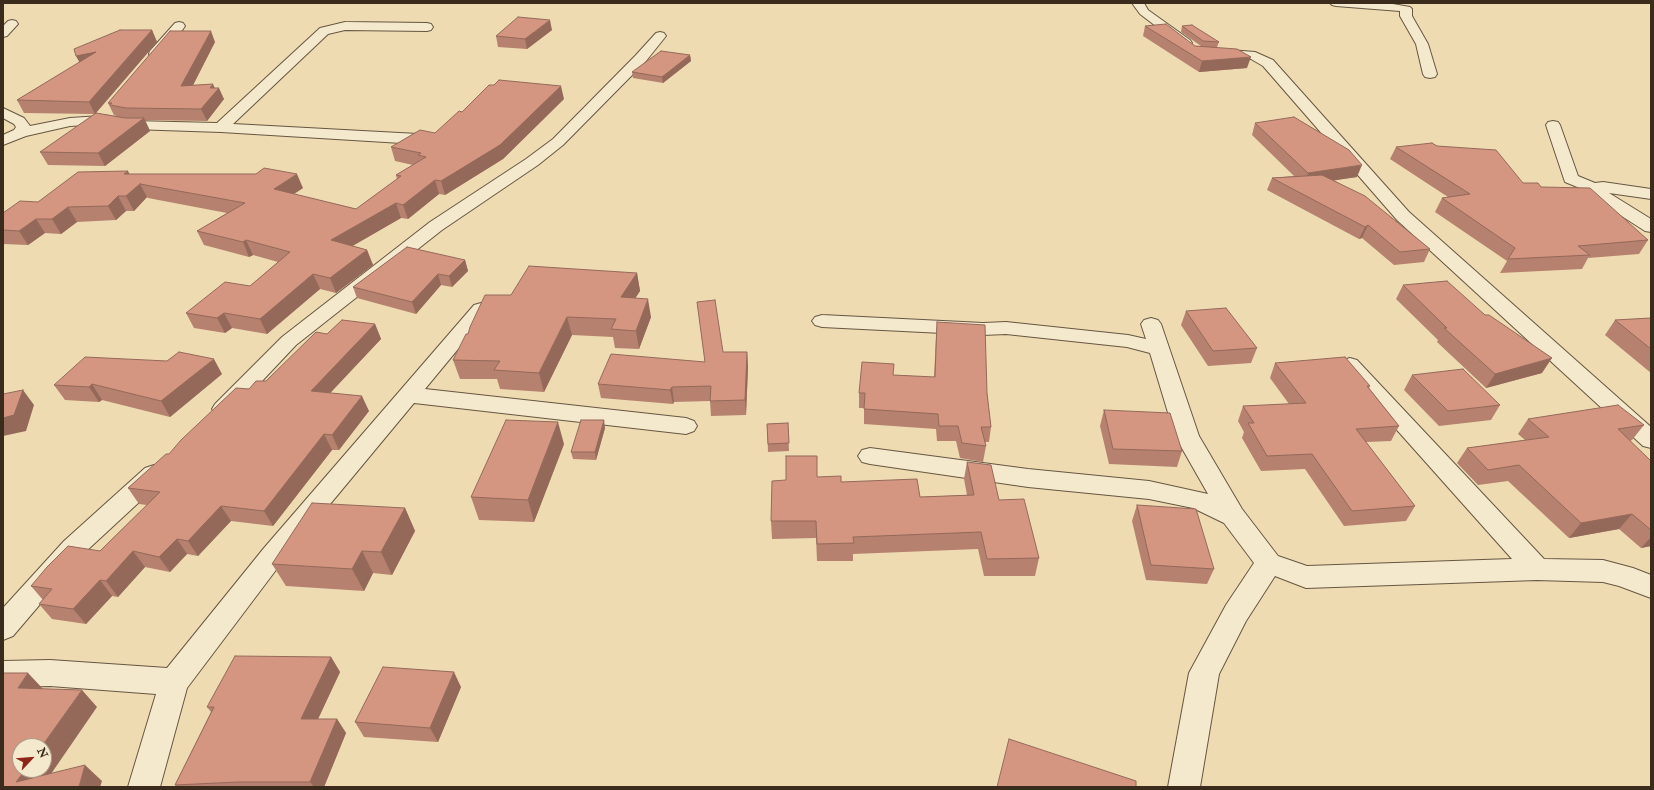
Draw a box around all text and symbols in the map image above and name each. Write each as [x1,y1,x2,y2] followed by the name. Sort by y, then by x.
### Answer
[12,738,52,778] north arrow
[34,746,50,760] text: N

